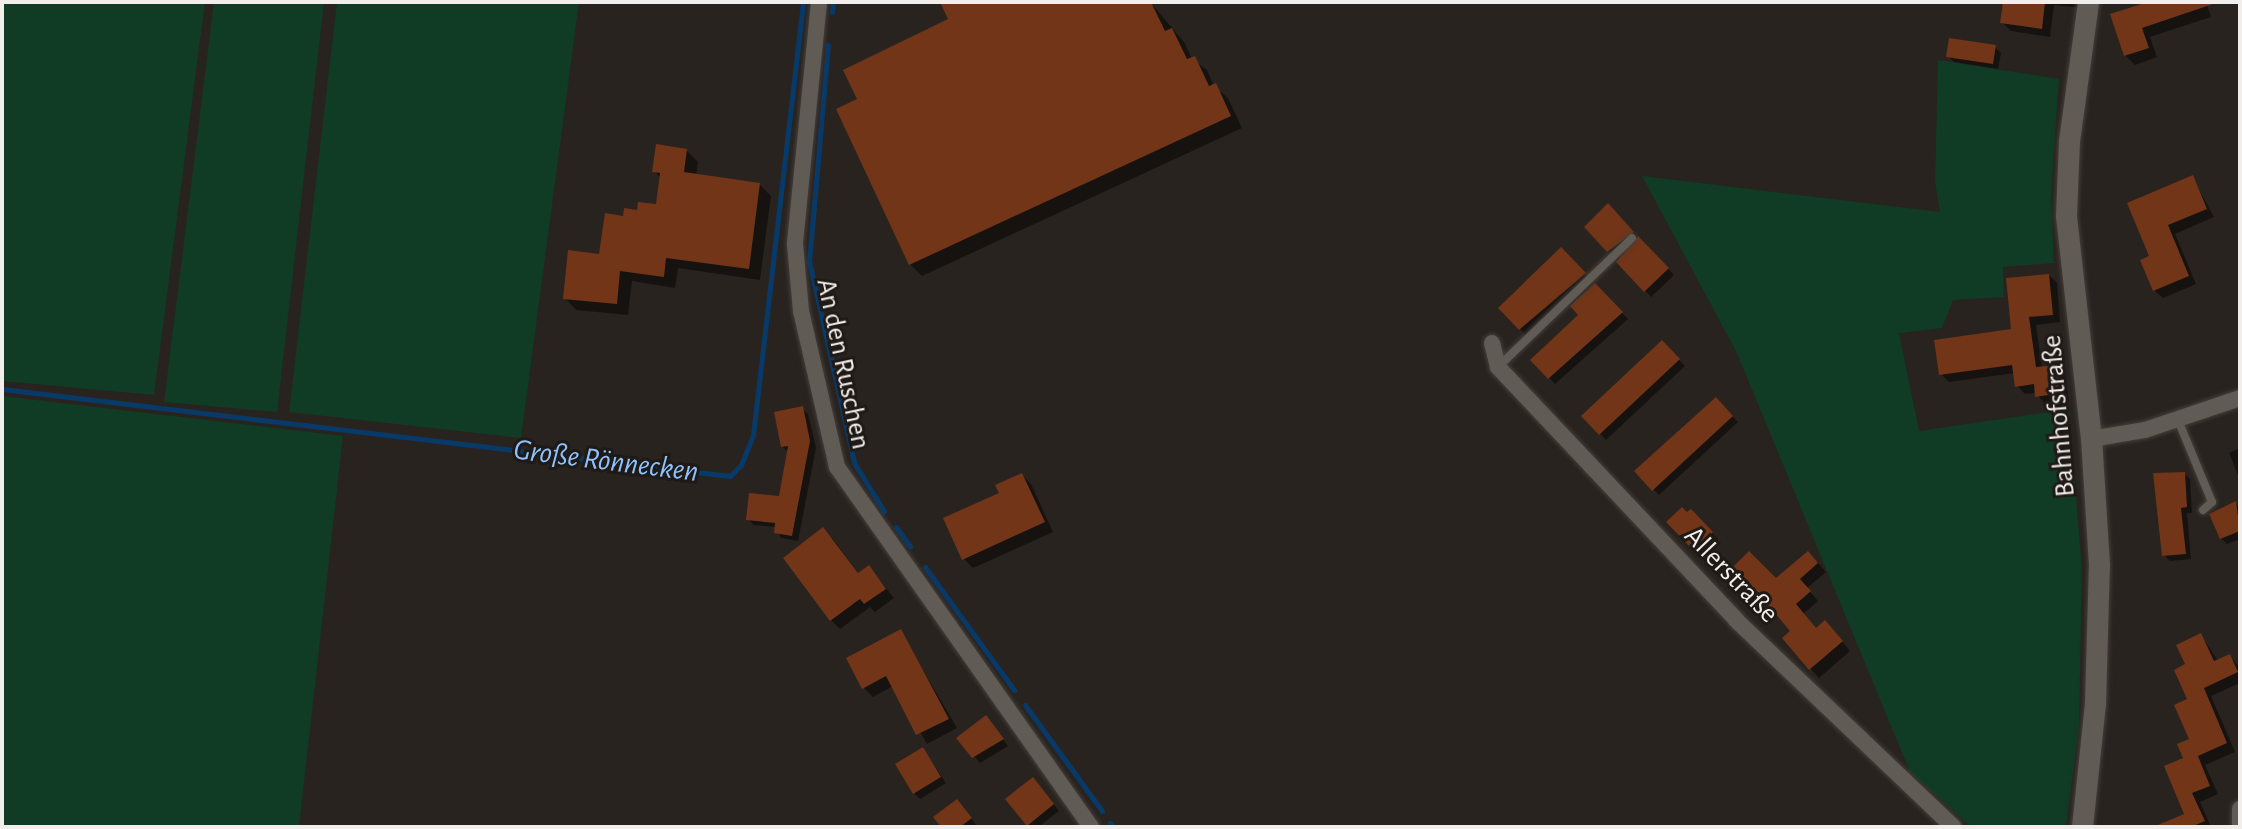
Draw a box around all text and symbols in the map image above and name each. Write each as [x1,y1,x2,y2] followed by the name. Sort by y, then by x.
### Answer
[809,276,877,452] street label: An den Ruschen
[2035,334,2083,498] street label: Bahnhofstraße
[512,432,700,490] water label: Große Rönnecken
[1677,520,1785,630] street label: Allerstraße

